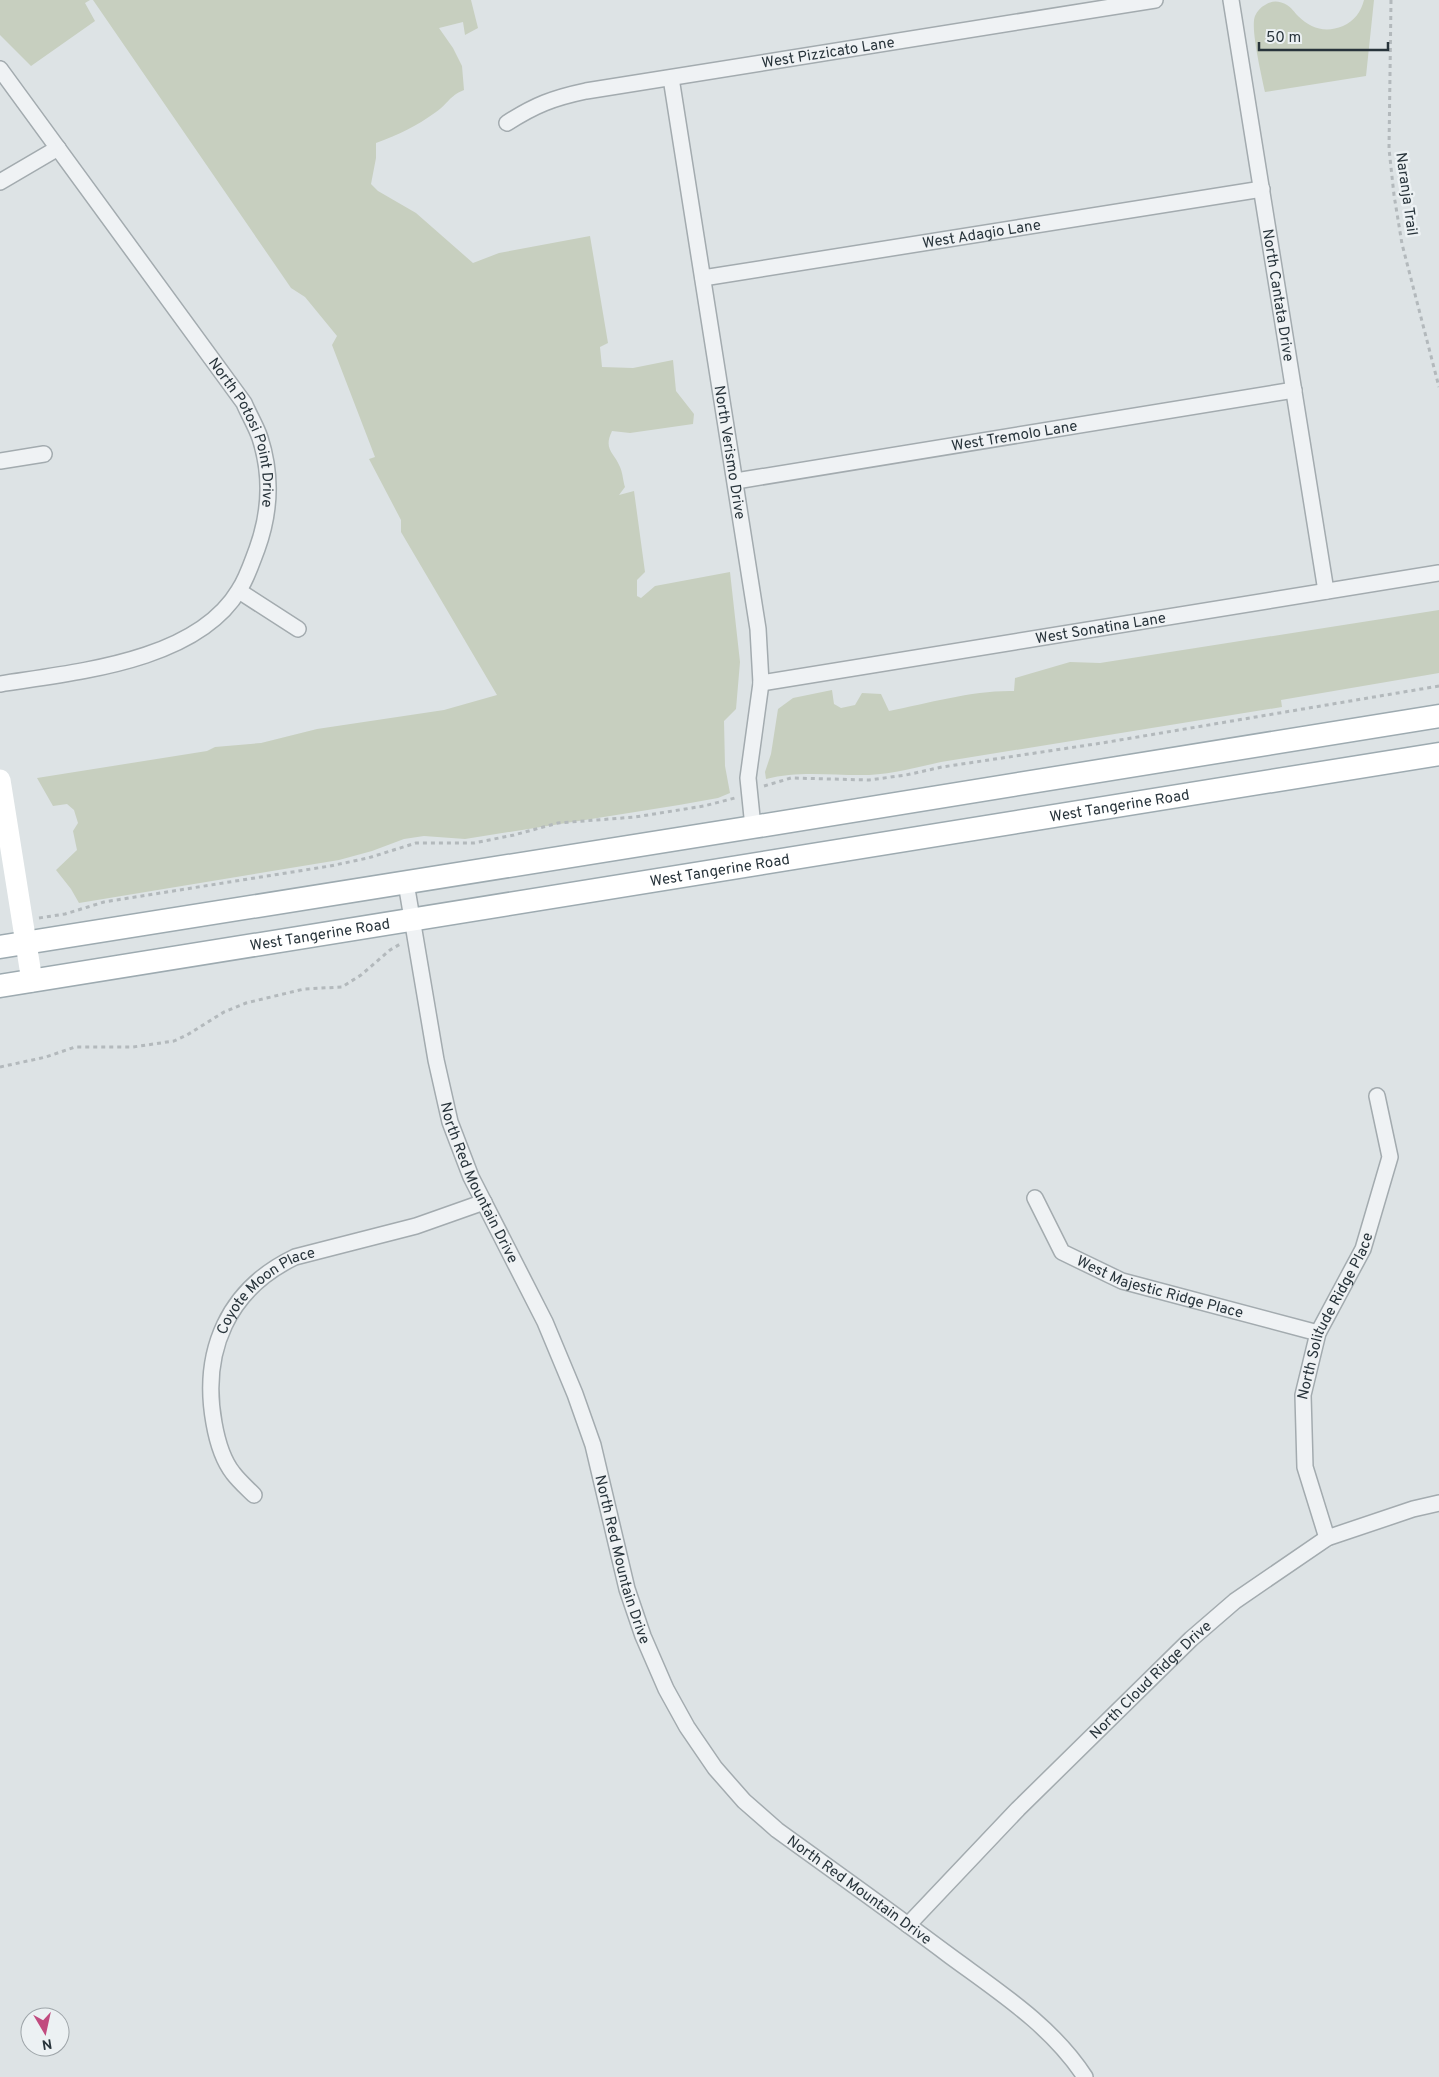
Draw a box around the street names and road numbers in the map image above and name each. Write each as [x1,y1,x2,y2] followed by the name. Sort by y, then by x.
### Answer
[761,34,896,74] street label: West Pizzicato Lane
[1390,151,1421,237] street label: Naranja Trail
[921,216,1042,254] street label: West Adagio Lane
[1257,228,1297,363] street label: North Cantata Drive
[203,355,276,508] street label: North Potosi Point Drive
[709,384,749,521] street label: North Verismo Drive
[950,417,1079,457] street label: West Tremolo Lane
[1034,609,1167,649] street label: West Sonatina Lane
[1048,786,1191,828] street label: West Tangerine Road
[649,851,791,892] street label: West Tangerine Road
[249,915,391,957] street label: West Tangerine Road
[435,1100,521,1267] street label: North Red Mountain Drive
[1294,1231,1378,1402] street label: North Solitude Ridge Place
[213,1244,317,1338] street label: Coyote Moon Place
[1073,1252,1245,1324] street label: West Majestic Ridge Place
[589,1473,653,1647] street label: North Red Mountain Drive
[1086,1617,1216,1744] street label: North Cloud Ridge Drive
[782,1832,935,1950] street label: North Red Mountain Drive

